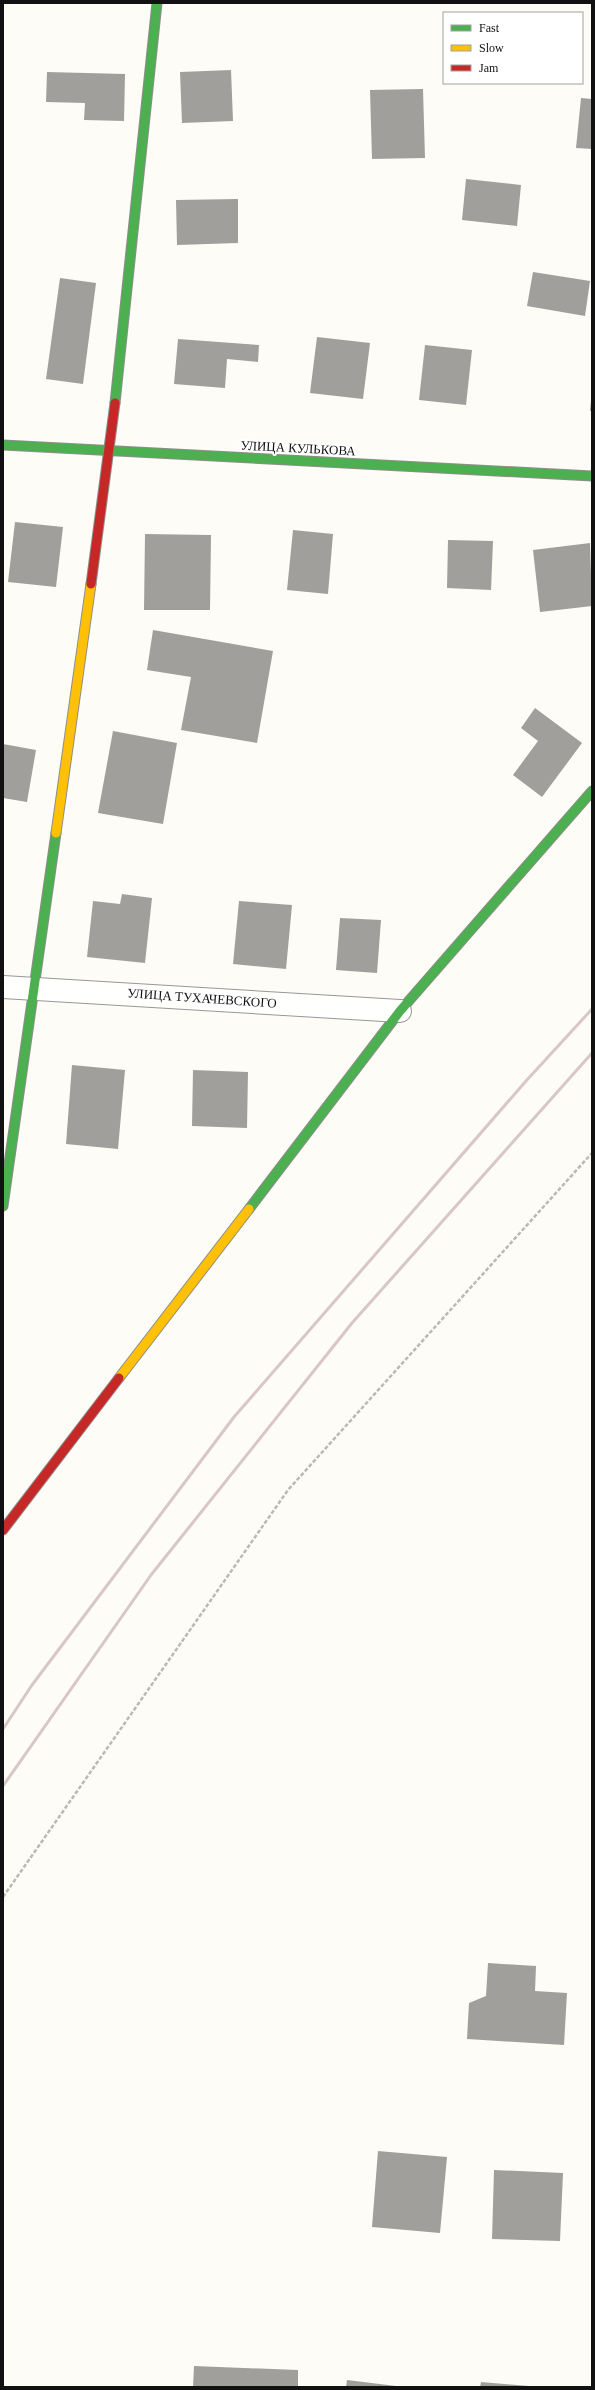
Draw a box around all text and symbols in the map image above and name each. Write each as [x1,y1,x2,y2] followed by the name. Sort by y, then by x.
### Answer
[443,12,583,84] legend
[479,21,500,35] text: Fast
[479,41,504,55] text: Slow
[479,61,499,75] text: Jam
[240,437,357,459] street label: УЛИЦА КУЛЬКОВА
[127,985,277,1011] street label: УЛИЦА ТУХАЧЕВСКОГО

